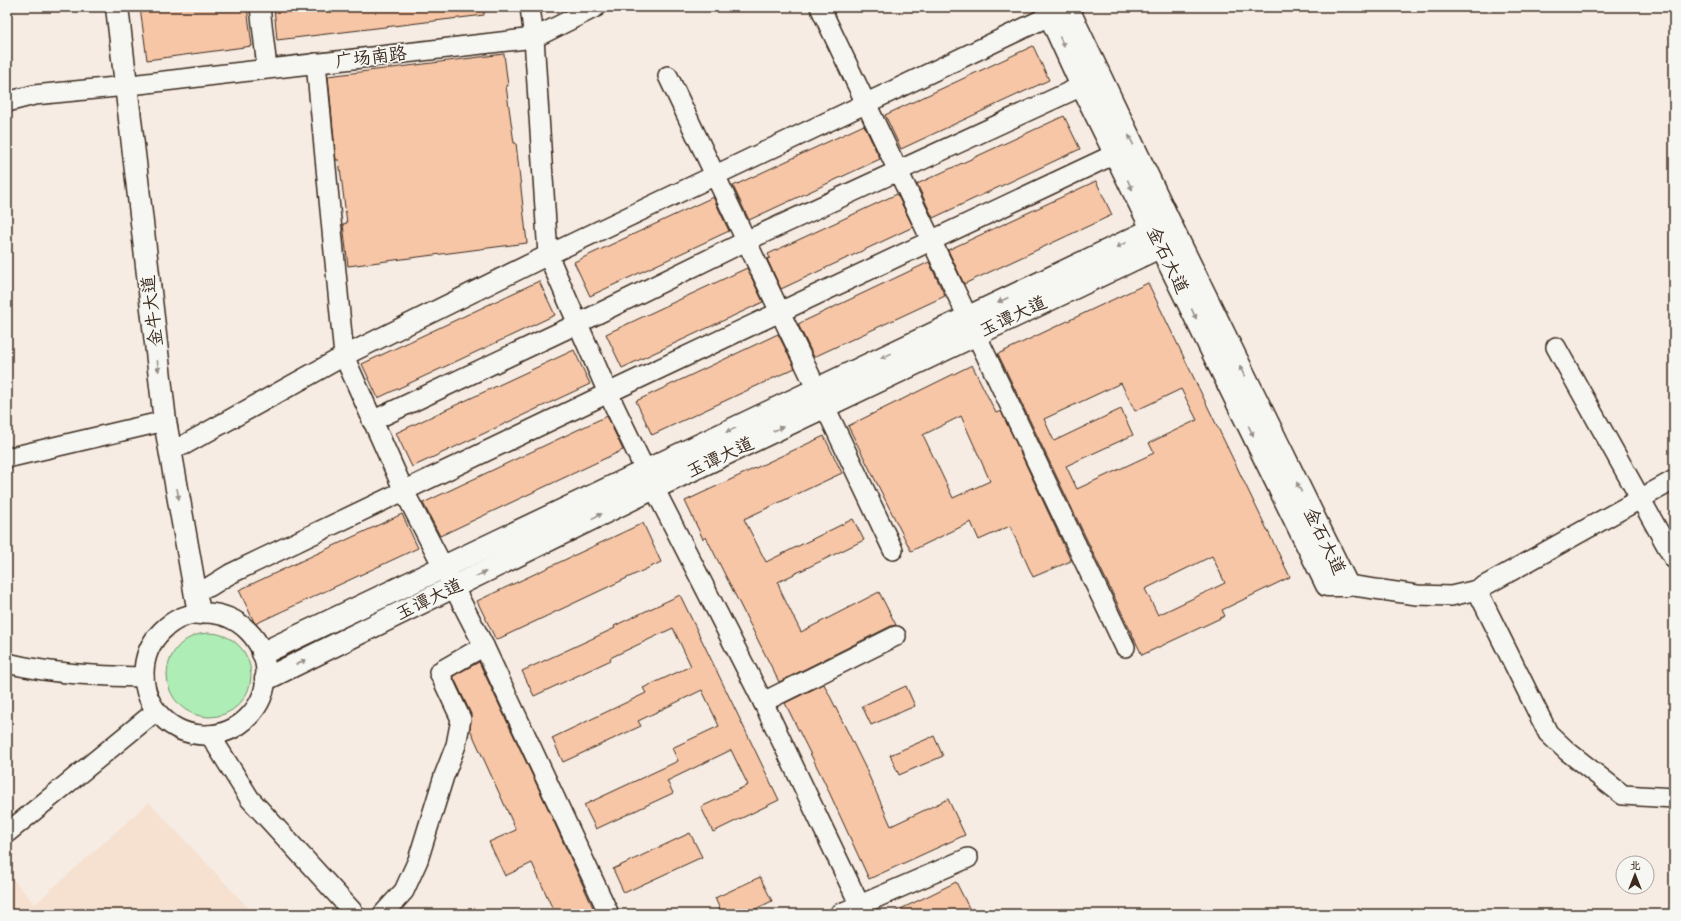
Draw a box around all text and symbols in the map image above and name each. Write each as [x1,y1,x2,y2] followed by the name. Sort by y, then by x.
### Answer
[1059,37,1065,48] one-way arrow
[334,42,409,76] street label: 广场南路
[1128,134,1134,145] one-way arrow
[1127,179,1134,191] one-way arrow
[1139,223,1194,299] street label: 金石大道
[1116,242,1127,248] one-way arrow
[137,273,171,348] street label: 金牛大道
[976,291,1052,345] street label: 玉谭大道
[998,297,1009,303] one-way arrow
[1191,308,1197,320] one-way arrow
[881,353,892,360] one-way arrow
[155,360,162,372] one-way arrow
[1239,365,1245,376] one-way arrow
[1248,425,1254,436] one-way arrow
[772,426,783,432] one-way arrow
[725,427,737,433] one-way arrow
[683,432,759,486] street label: 玉谭大道
[1296,481,1302,493] one-way arrow
[175,488,181,500] one-way arrow
[1296,504,1351,580] street label: 金石大道
[592,513,603,519] one-way arrow
[475,570,486,577] one-way arrow
[392,573,468,628] street label: 玉谭大道
[296,659,307,665] one-way arrow
[1615,855,1655,895] north arrow
[1630,858,1641,874] text: 北

